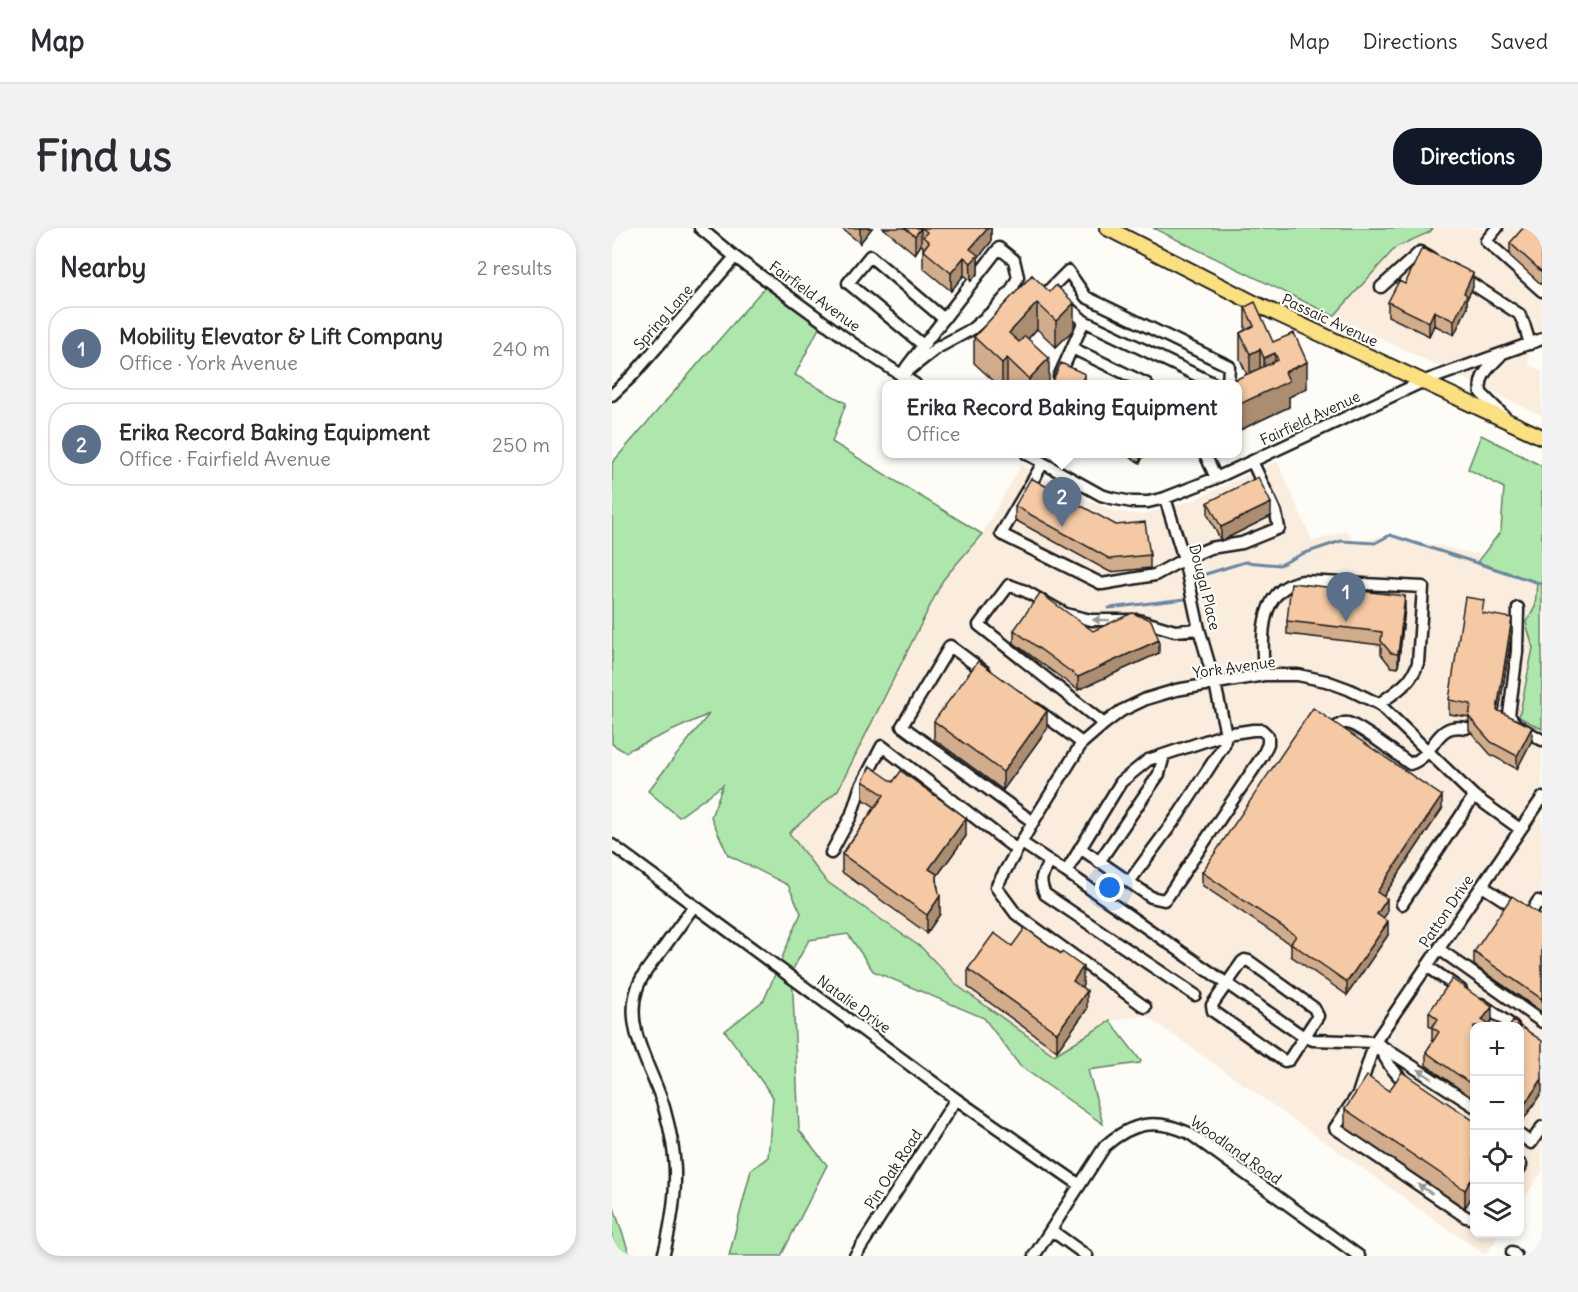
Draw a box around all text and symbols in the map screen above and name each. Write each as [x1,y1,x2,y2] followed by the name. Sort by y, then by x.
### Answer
[30,23,84,59] text: Map
[1289,28,1330,55] text: Map
[1363,28,1457,55] text: Directions
[1490,28,1548,55] text: Saved
[1393,128,1542,185] button: Directions
[36,130,172,182] text: Find us
[60,251,146,284] text: Nearby
[477,255,552,280] text: 2 results
[766,257,864,335] street label: Fairfield Avenue
[629,280,697,354] street label: Spring Lane
[1279,289,1381,351] street label: Passaic Avenue
[119,322,443,350] text: Mobility Elevator & Lift Company
[78,336,85,361] text: 1
[492,336,550,361] text: 240 m
[119,350,298,375] text: Office · York Avenue
[882,380,1242,458] popup
[1257,387,1363,449] street label: Fairfield Avenue
[907,393,1217,421] text: Erika Record Baking Equipment
[119,418,430,446] text: Erika Record Baking Equipment
[907,421,960,446] text: Office
[76,432,87,457] text: 2
[492,432,550,457] text: 250 m
[119,446,331,471] text: Office · Fairfield Avenue
[1042,478,1082,527] pin: 2
[1185,542,1225,632] street label: Dougal Place
[1326,572,1366,622] pin: 1
[1091,615,1110,625] one-way arrow
[1191,652,1277,682] street label: York Avenue
[1415,871,1477,951] street label: Patton Drive
[1095,873,1124,902] your location
[814,971,894,1037] street label: Natalie Drive
[1470,1022,1524,1238] map controls
[1470,1022,1524,1076] button: +
[1418,1068,1434,1080] one-way arrow
[1470,1076,1524,1130] button: −
[1187,1112,1285,1189] street label: Woodland Road
[860,1125,926,1212] street label: Pin Oak Road
[1470,1130,1524,1184] button: locate
[1417,1184,1433,1195] one-way arrow
[1470,1184,1524,1238] button: layers

